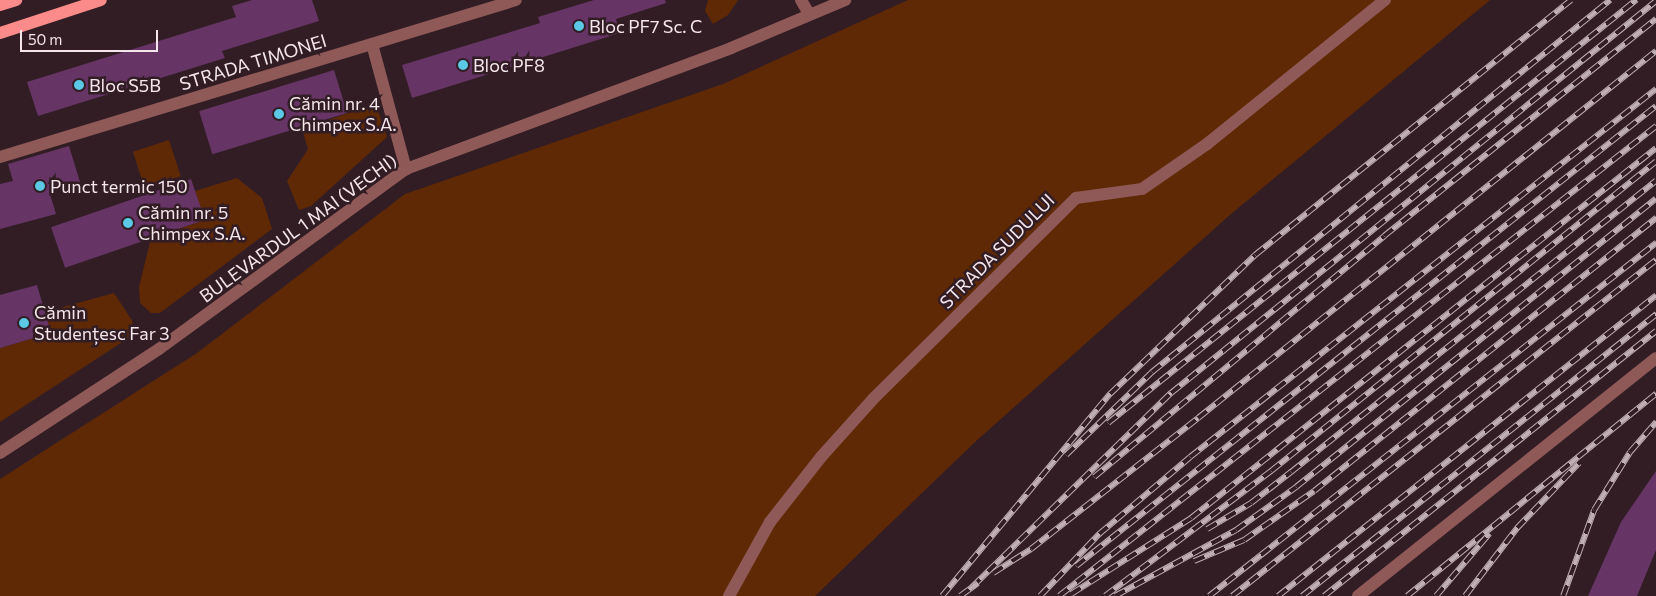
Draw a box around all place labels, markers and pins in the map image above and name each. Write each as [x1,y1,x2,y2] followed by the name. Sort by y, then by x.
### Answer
[589,15,702,37] place label: Bloc PF7 Sc. C
[573,20,585,32] marker: Bloc PF7 Sc. C
[473,54,545,76] place label: Bloc PF8
[457,59,469,71] marker: Bloc PF8
[89,74,161,96] place label: Bloc S5B
[73,79,85,91] marker: Bloc S5B
[289,93,397,136] place label: Cămin nr. 4 Chimpex S.A.
[273,108,285,120] marker: Cămin nr. 4 Chimpex S.A.
[50,175,188,197] place label: Punct termic 150
[34,180,46,192] marker: Punct termic 150
[138,202,246,244] place label: Cămin nr. 5 Chimpex S.A.
[122,217,134,229] marker: Cămin nr. 5 Chimpex S.A.
[34,302,170,344] place label: Cămin Studențesc Far 3
[18,317,30,329] marker: Cămin Studențesc Far 3

